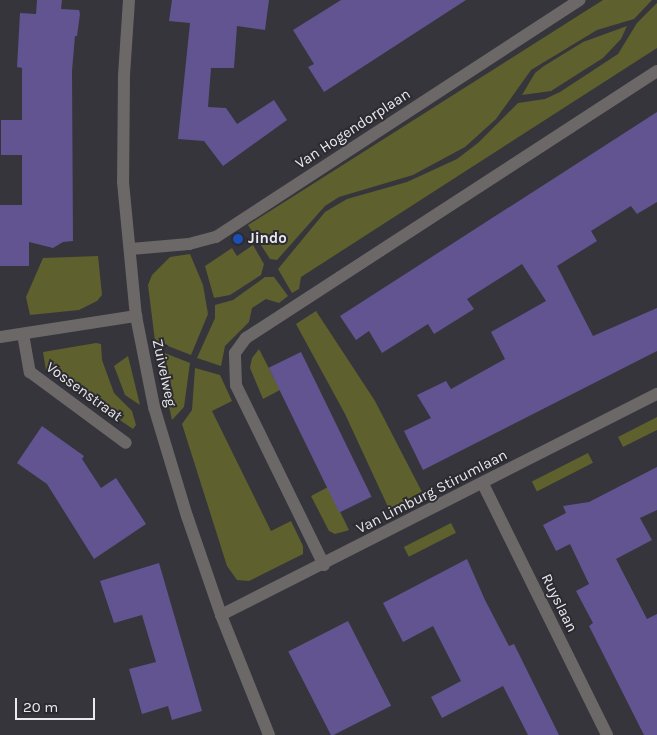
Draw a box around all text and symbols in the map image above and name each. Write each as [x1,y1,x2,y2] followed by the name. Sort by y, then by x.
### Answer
[292,85,414,173] street label: Van Hogendorplaan
[248,230,287,248] place label: Jindo
[232,233,244,245] marker: Jindo
[148,337,180,409] street label: Zuivelweg
[42,358,126,426] street label: Vossenstraat
[354,446,510,538] street label: Van Limburg Stirumlaan
[537,571,581,635] street label: Ruyslaan
[18,688,98,720] scale bar
[23,698,58,716] text: 20 m

